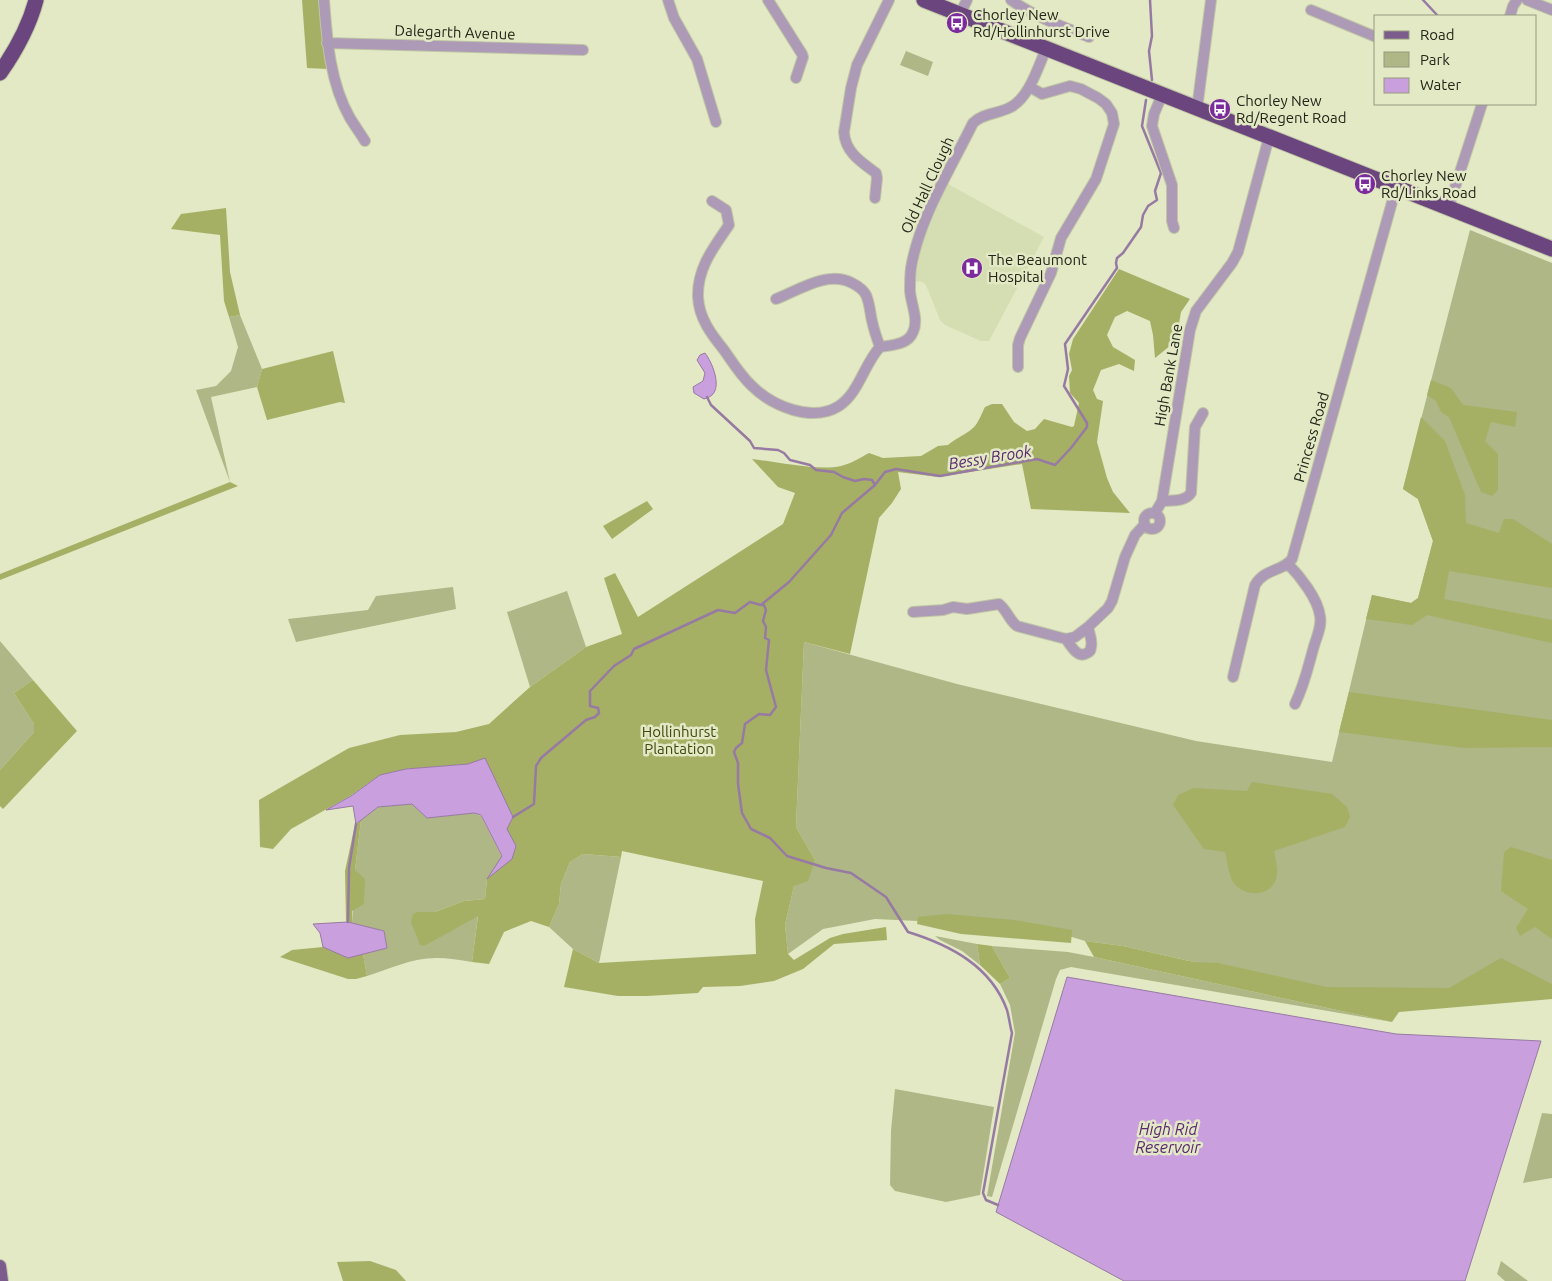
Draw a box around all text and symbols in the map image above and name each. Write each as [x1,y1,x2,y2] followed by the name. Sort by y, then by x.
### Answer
[973,6,1110,40] place label: Chorley New Rd/Hollinhurst Drive
[945,11,969,35] bus stop icon: Chorley New Rd/Hollinhurst Drive
[1374,15,1537,105] legend
[394,21,516,43] street label: Dalegarth Avenue
[1420,26,1455,43] text: Road
[1420,51,1450,68] text: Park
[1420,76,1461,93] text: Water
[1236,92,1347,126] place label: Chorley New Rd/Regent Road
[1208,97,1232,121] bus stop icon: Chorley New Rd/Regent Road
[897,134,957,236] street label: Old Hall Clough
[1381,167,1477,201] place label: Chorley New Rd/Links Road
[1353,172,1377,196] bus stop icon: Chorley New Rd/Links Road
[988,251,1087,285] place label: The Beaumont Hospital
[960,256,984,280] hospital icon: The Beaumont Hospital
[1151,322,1185,428] street label: High Bank Lane
[1290,390,1332,484] street label: Princess Road
[947,441,1034,472] water label: Bessy Brook
[642,723,716,757] park label: Hollinhurst Plantation
[1136,1120,1201,1156] water label: High Rid Reservoir

